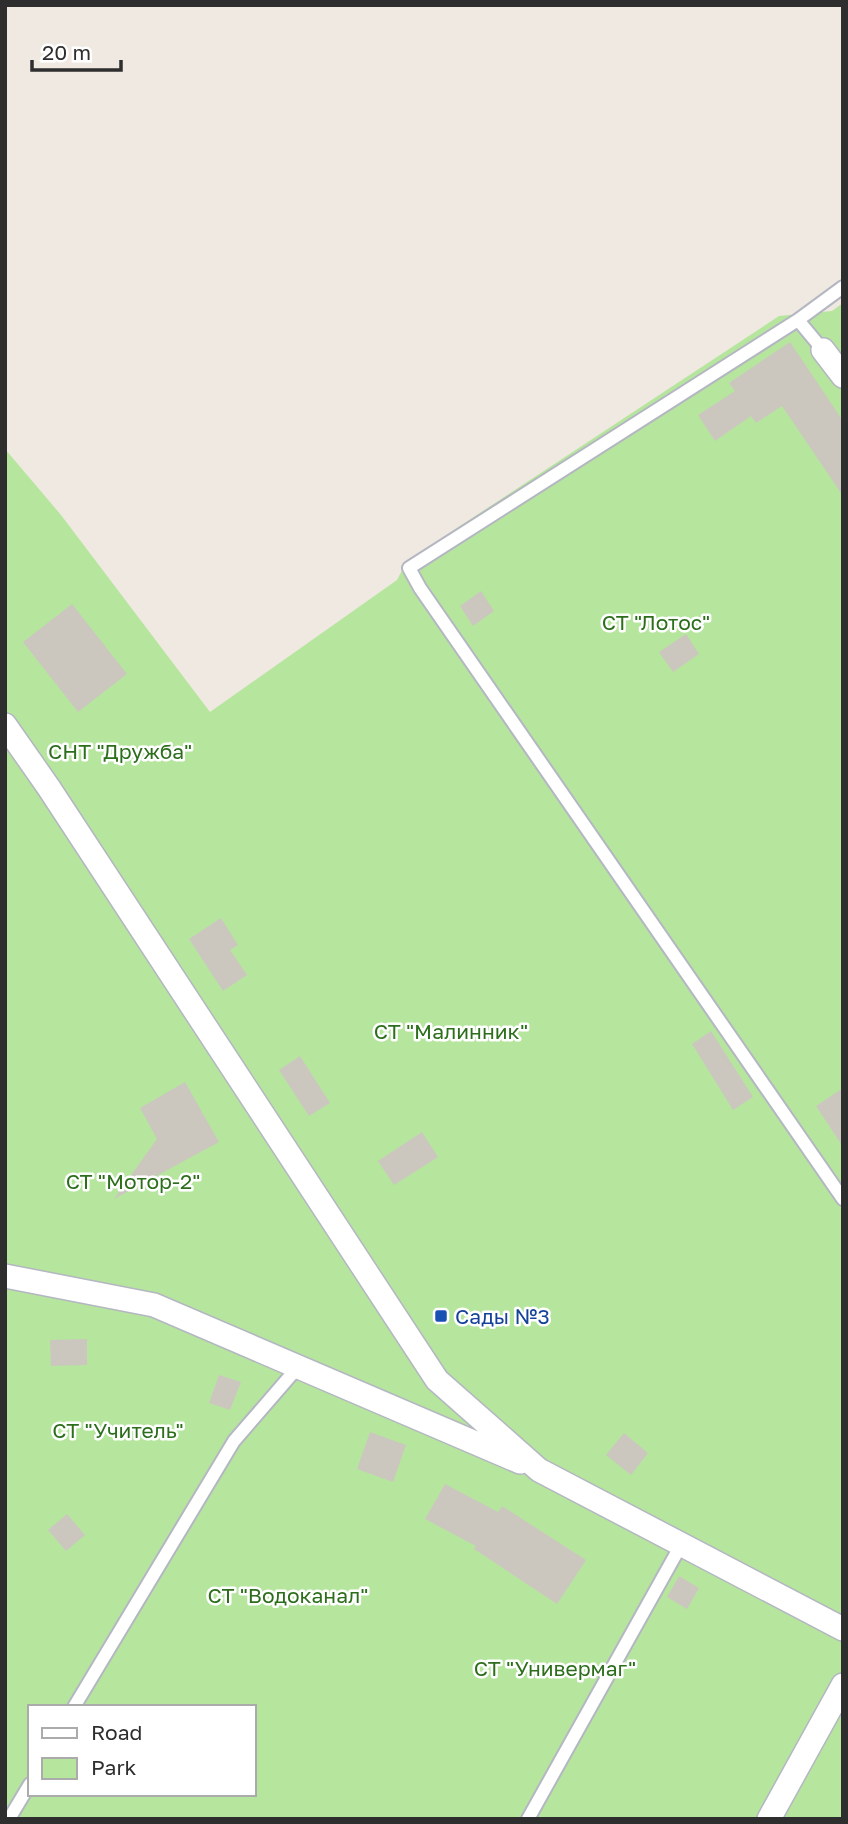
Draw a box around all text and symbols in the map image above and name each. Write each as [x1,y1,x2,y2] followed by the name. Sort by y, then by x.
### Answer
[32,28,121,72] scale bar
[42,39,91,65] text: 20 m
[602,609,710,635] park label: СТ "Лотос"
[48,738,192,764] park label: СНТ "Дружба"
[374,1018,528,1044] park label: СТ "Малинник"
[66,1168,200,1194] park label: СТ "Мотор-2"
[455,1303,550,1329] place label: Сады №3
[433,1308,449,1324] marker: Сады №3
[52,1417,184,1443] park label: СТ "Учитель"
[208,1582,368,1608] park label: СТ "Водоканал"
[474,1655,636,1681] park label: СТ "Универмаг"
[28,1705,256,1796] legend
[91,1719,142,1745] text: Road
[91,1754,137,1780] text: Park

